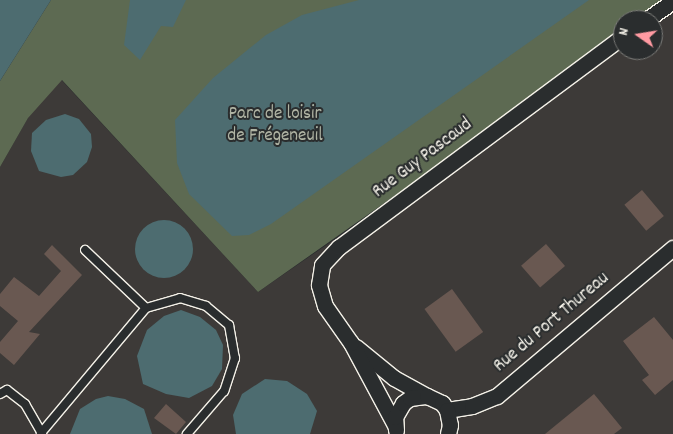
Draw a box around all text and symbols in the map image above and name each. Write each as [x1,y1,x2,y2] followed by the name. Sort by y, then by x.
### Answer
[613,10,663,60] north arrow
[614,26,635,37] text: N
[227,104,323,148] park label: Parc de loisir de Frégeneuil
[369,114,477,204] street label: Rue Guy Pascaud
[489,268,615,378] street label: Rue du Port Thureau

